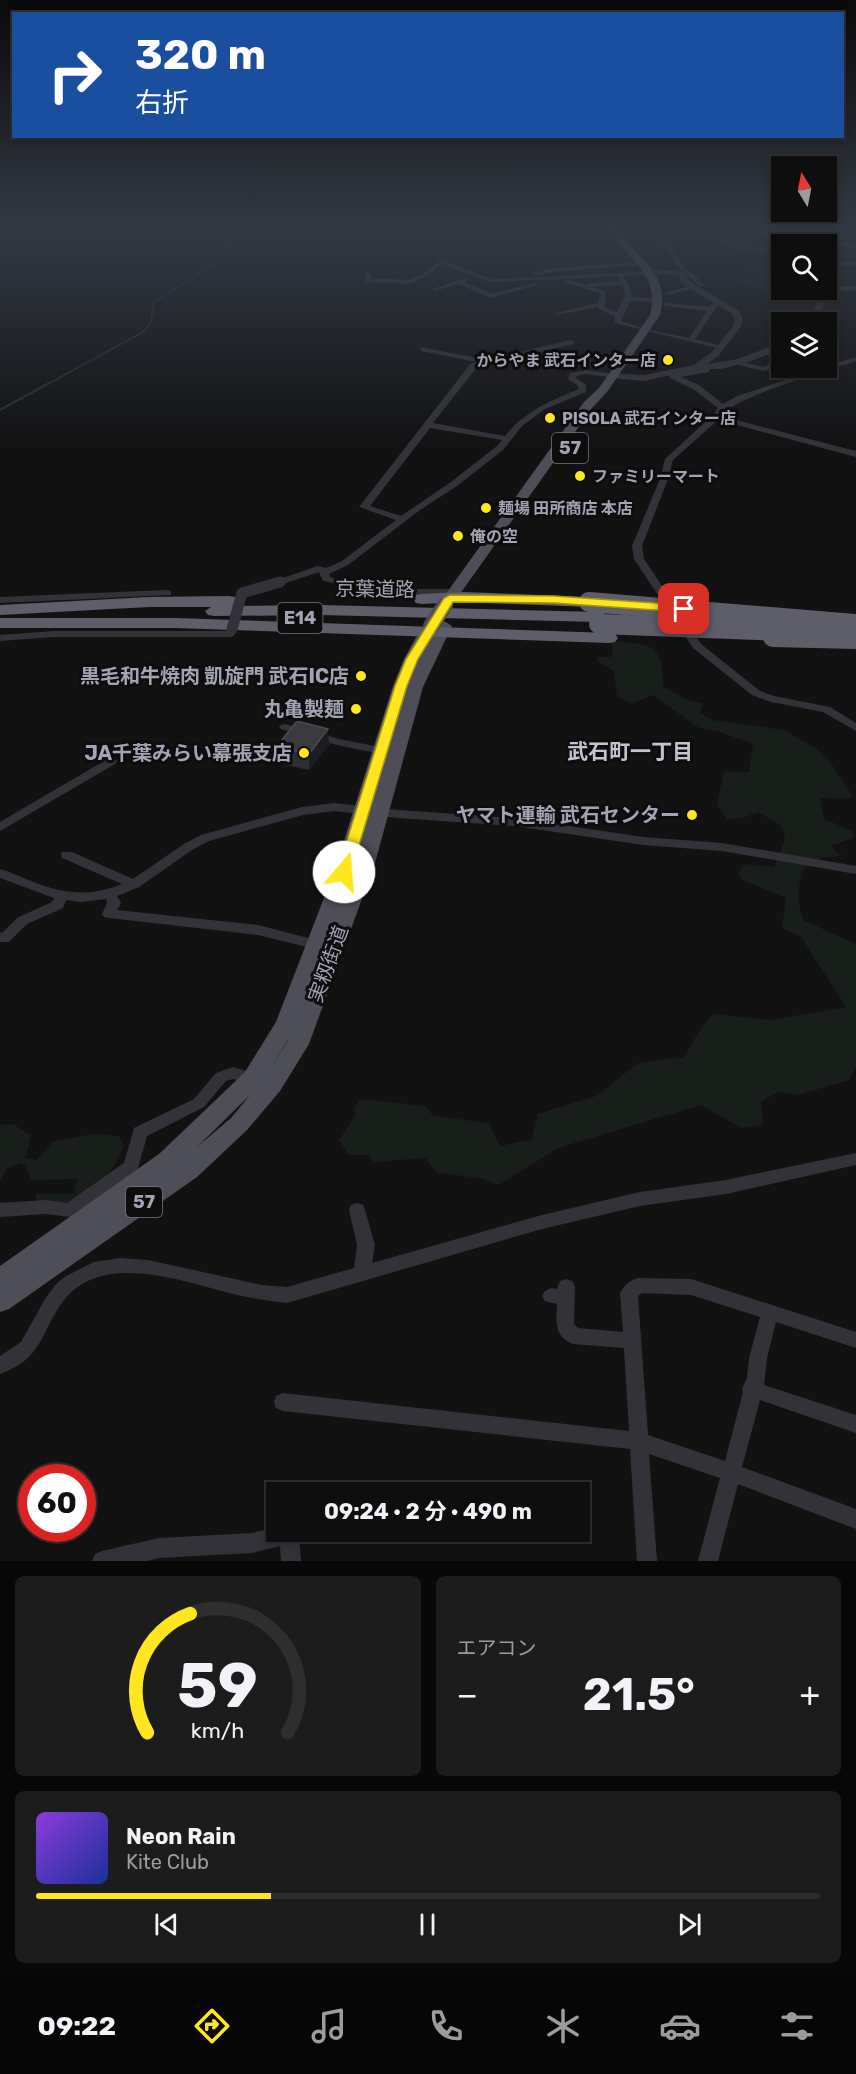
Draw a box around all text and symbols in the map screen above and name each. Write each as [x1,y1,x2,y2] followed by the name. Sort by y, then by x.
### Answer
[135,30,266,80] text: 320 m
[36,36,114,114] icon: right
[135,87,189,119] text: 右折
[771,156,837,222] north arrow
[771,156,837,378] map controls
[771,234,837,300] button: search
[771,312,837,378] button: layers
[477,351,656,370] place label: からやま 武石インター店
[661,353,675,367] marker: からやま 武石インター店
[562,409,736,428] place label: PISOLA 武石インター店
[543,411,557,425] marker: PISOLA 武石インター店
[552,433,588,463] road number: 57
[592,467,720,486] place label: ファミリーマート
[573,469,587,483] marker: ファミリーマート
[498,499,633,518] place label: 麺場 田所商店 本店
[479,501,493,515] marker: 麺場 田所商店 本店
[470,527,518,546] place label: 俺の空
[451,529,465,543] marker: 俺の空
[335,576,415,602] street label: 京葉道路
[658,583,709,634] pin
[667,592,700,625] icon: arrive
[278,603,322,633] road number: E14
[80,664,349,688] place label: 黒毛和牛焼肉 凱旋門 武石IC店
[354,669,368,683] marker: 黒毛和牛焼肉 凱旋門 武石IC店
[264,697,344,721] place label: 丸亀製麺
[349,702,363,716] marker: 丸亀製麺
[567,739,693,764] district label: 武石町一丁目
[85,741,292,765] place label: JA千葉みらい幕張支店
[297,746,311,760] marker: JA千葉みらい幕張支店
[456,803,680,827] place label: ヤマト運輸 武石センター
[685,808,699,822] marker: ヤマト運輸 武石センター
[312,840,376,904] position arrow
[303,922,353,1006] street label: 実籾街道
[126,1187,162,1217] road number: 57
[18,1464,96,1542] speed limit sign: 60
[324,1498,532,1525] text: 09:24 · 2 分 · 490 m
[457,1636,537,1660] text: エアコン
[178,1649,258,1723] text: 59
[583,1668,695,1721] text: 21.5°
[457,1675,478,1714] text: −
[799,1675,820,1714] text: +
[191,1718,245,1743] text: km/h
[126,1823,236,1850] text: Neon Rain
[126,1850,209,1874] text: Kite Club
[150,1908,183,1941] icon: previous
[411,1908,444,1941] icon: pause
[673,1908,706,1941] icon: next
[191,2005,233,2047] icon: directions
[308,2005,350,2047] icon: music
[425,2005,467,2047] icon: phone
[542,2005,584,2047] icon: climate
[659,2005,701,2047] icon: car
[776,2005,818,2047] icon: filters
[38,2010,116,2042] text: 09:22

